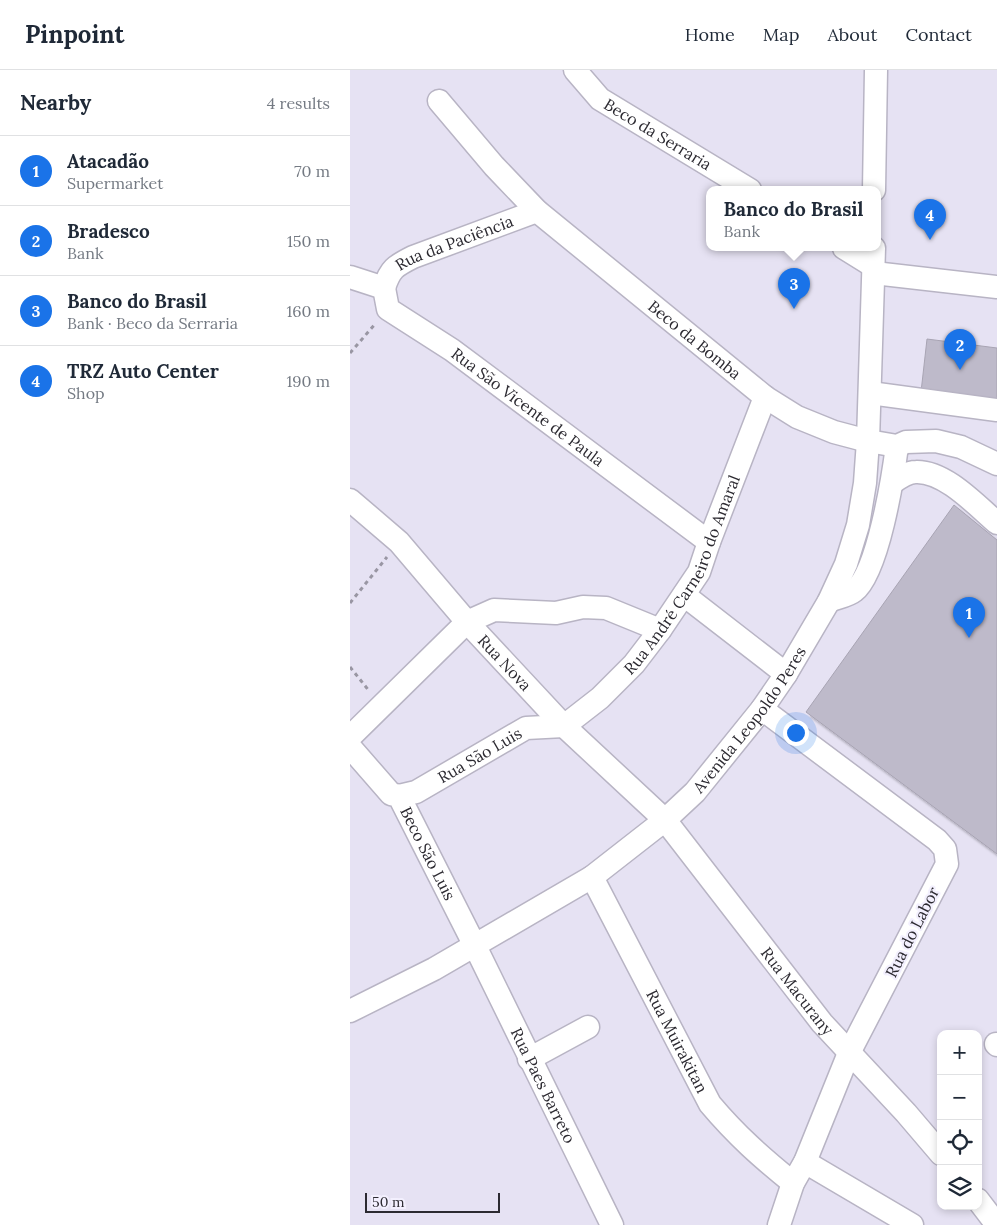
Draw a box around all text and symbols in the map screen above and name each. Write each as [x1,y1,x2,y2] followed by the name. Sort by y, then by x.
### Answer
[25,19,124,50] text: Pinpoint
[685,23,735,46] text: Home
[763,23,799,46] text: Map
[827,23,877,46] text: About
[905,23,972,46] text: Contact
[20,89,91,116] text: Nearby
[267,93,330,113] text: 4 results
[600,94,715,174] street label: Beco da Serraria
[67,149,149,173] text: Atacadão
[33,161,39,181] text: 1
[294,161,330,181] text: 70 m
[67,173,163,193] text: Supermarket
[706,186,881,251] popup
[724,197,864,221] text: Banco do Brasil
[914,199,946,240] pin: 4
[391,211,516,275] street label: Rua da Paciência
[67,219,150,243] text: Bradesco
[724,221,760,241] text: Bank
[32,231,40,251] text: 2
[287,231,330,251] text: 150 m
[67,243,104,263] text: Bank
[778,268,810,309] pin: 3
[67,289,207,313] text: Banco do Brasil
[644,296,745,383] street label: Beco da Bomba
[32,301,40,321] text: 3
[286,301,330,321] text: 160 m
[67,313,238,333] text: Bank · Beco da Serraria
[944,329,976,370] pin: 2
[448,343,609,470] street label: Rua São Vicente de Paula
[67,359,219,383] text: TRZ Auto Center
[32,371,40,391] text: 4
[286,371,330,391] text: 190 m
[67,383,105,403] text: Shop
[619,472,744,679] street label: Rua André Carneiro do Amaral
[953,597,985,638] pin: 1
[474,630,536,695] street label: Rua Nova
[688,643,810,798] street label: Avenida Leopoldo Peres
[783,720,809,746] your location
[434,723,525,787] street label: Rua São Luis
[396,803,460,904] street label: Beco São Luis
[881,883,943,980] street label: Rua do Labor
[757,943,838,1040] street label: Rua Macurany
[642,986,713,1096] street label: Rua Muirakitan
[507,1024,580,1146] street label: Rua Paes Barreto
[937,1030,982,1210] map controls
[937,1030,982,1075] button: +
[937,1075,982,1120] button: −
[937,1120,982,1165] button: locate
[937,1165,982,1210] button: layers
[365,1190,500,1213] scale bar
[372,1193,405,1211] text: 50 m

